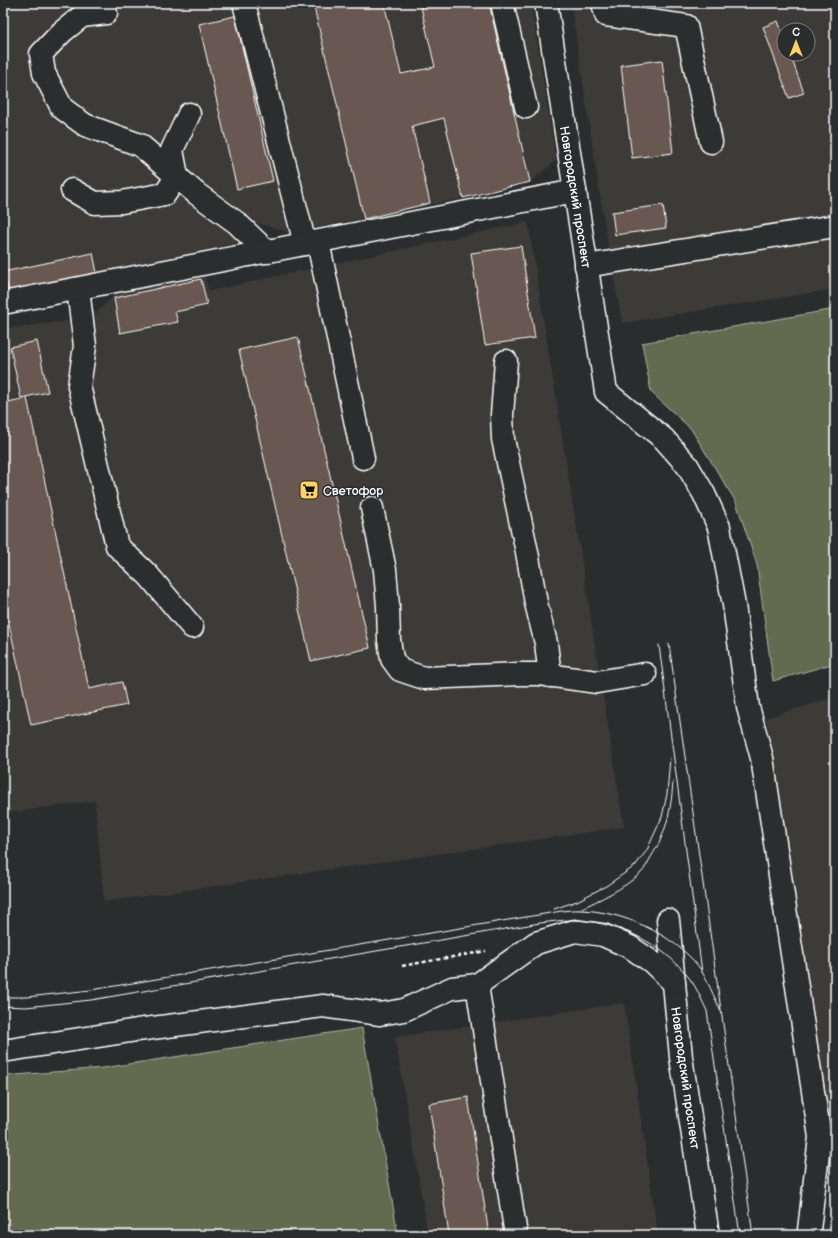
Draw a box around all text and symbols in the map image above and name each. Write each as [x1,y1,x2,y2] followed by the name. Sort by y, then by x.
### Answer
[776,22,816,62] north arrow
[792,26,800,39] text: С
[556,125,594,269] street label: Новгородский проспект
[298,479,320,501] supermarket icon: Светофор
[323,483,384,499] place label: Светофор
[667,1006,703,1150] street label: Новгородский проспект

